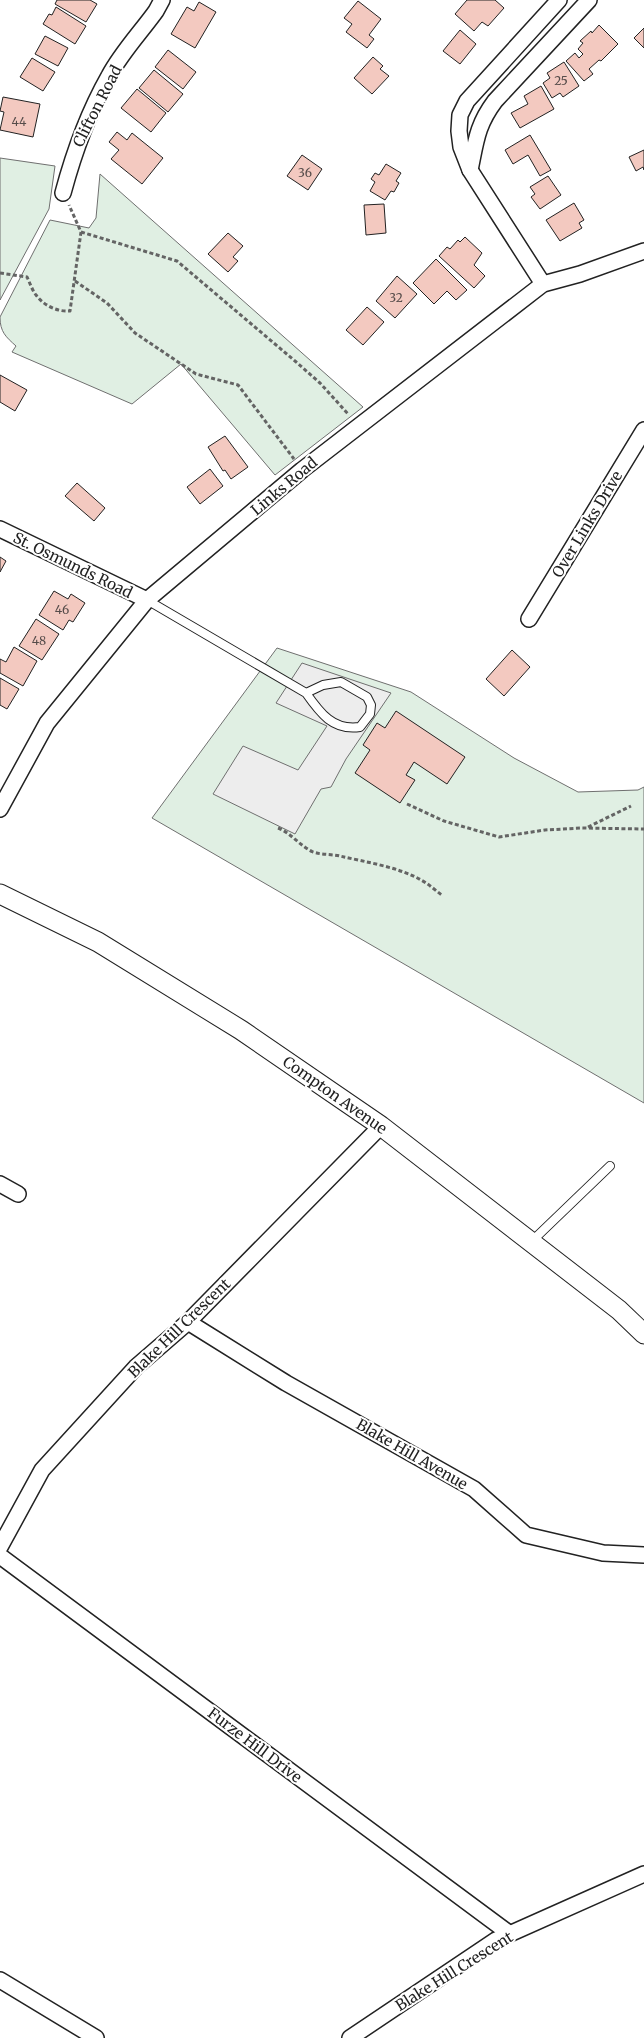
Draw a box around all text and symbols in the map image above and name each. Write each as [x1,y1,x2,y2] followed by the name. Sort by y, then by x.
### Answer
[68,62,126,150] street label: Clifton Road
[554,73,568,88] house number: 25
[12,114,27,129] house number: 44
[298,165,312,180] house number: 36
[389,290,403,305] house number: 32
[247,453,321,519] street label: Links Road
[548,467,626,581] street label: Over Links Drive
[10,528,136,602] street label: St. Osmunds Road
[55,602,69,617] house number: 46
[32,633,46,648] house number: 48
[279,1052,391,1138] street label: Compton Avenue
[124,1274,234,1382] street label: Blake Hill Crescent
[353,1414,471,1494] street label: Blake Hill Avenue
[204,1703,306,1787] street label: Furze Hill Drive
[392,1927,516,2015] street label: Blake Hill Crescent

